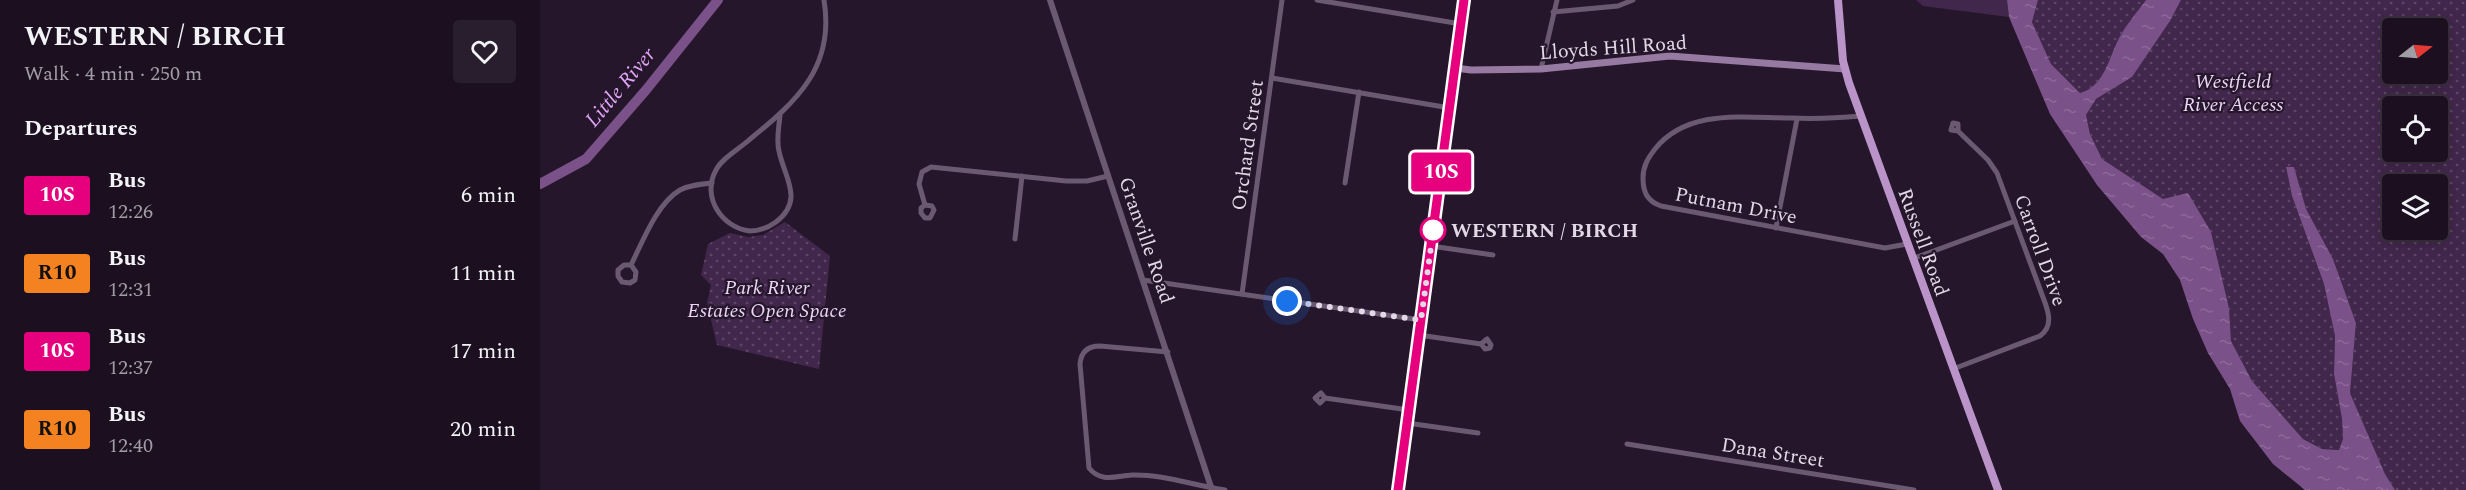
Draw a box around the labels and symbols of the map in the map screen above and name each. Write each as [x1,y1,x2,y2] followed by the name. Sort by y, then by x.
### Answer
[2382,18,2448,84] north arrow
[1538,28,1688,68] street label: Lloyds Hill Road
[578,40,664,135] water label: Little River
[2183,67,2283,120] park label: Westfield River Access
[1224,78,1272,212] street label: Orchard Street
[1406,152,1476,192] line badge: 10S
[1110,173,1182,308] street label: Granville Road
[1672,179,1799,233] street label: Putnam Drive
[1890,184,1956,301] street label: Russell Road
[2006,190,2074,310] street label: Carroll Drive
[1451,216,1638,246] place label: WESTERN / BIRCH
[1420,217,1446,243] marker: WESTERN / BIRCH
[687,273,847,326] park label: Park River Estates Open Space
[1272,286,1302,316] your location
[1719,430,1827,476] street label: Dana Street

